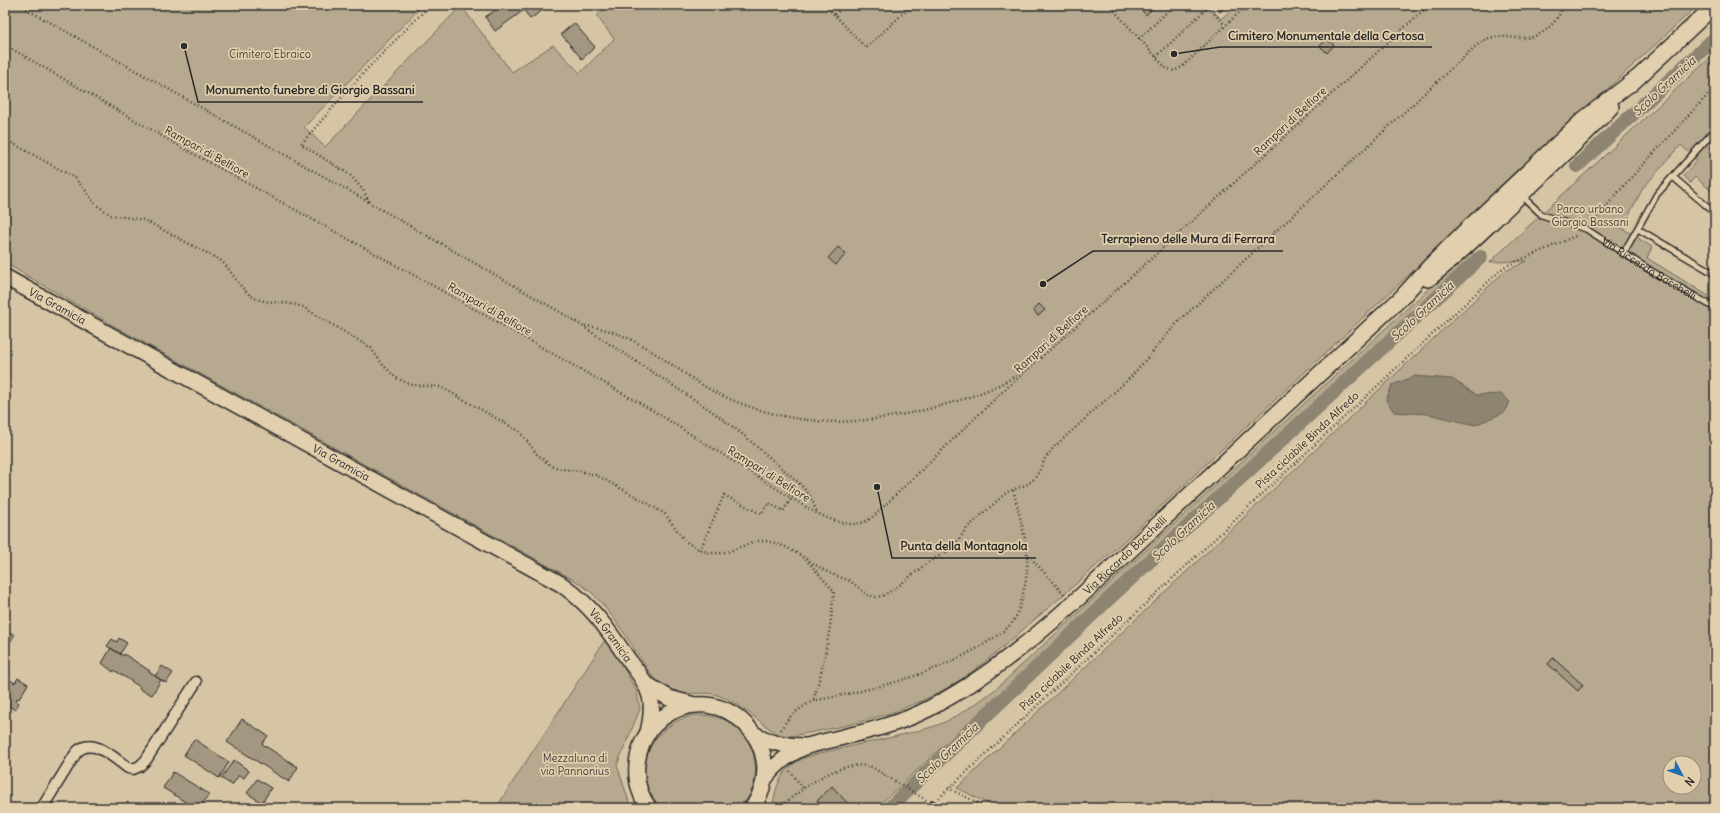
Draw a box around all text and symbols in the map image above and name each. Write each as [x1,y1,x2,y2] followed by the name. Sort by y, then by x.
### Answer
[1220,23,1432,47] callout: Cimitero Monumentale della Certosa
[1228,28,1424,43] text: Cimitero Monumentale della Certosa
[229,47,311,61] park label: Cimitero Ebraico
[1629,52,1700,119] water label: Scolo Gramicia
[198,78,423,102] callout: Monumento funebre di Giorgio Bassani
[205,82,415,98] text: Monumento funebre di Giorgio Bassani
[1251,84,1329,158] street label: Rampari di Belfiore
[162,123,252,181] street label: Rampari di Belfiore
[1552,202,1628,229] park label: Parco urbano Giorgio Bassani
[1093,227,1283,251] callout: Terrapieno delle Mura di Ferrara
[1101,231,1275,247] text: Terrapieno delle Mura di Ferrara
[1599,234,1699,303] street label: Via Riccardo Bacchelli
[1387,277,1458,344] water label: Scolo Gramicia
[446,279,534,339] street label: Rampari di Belfiore
[26,285,89,327] street label: Via Gramicia
[1011,302,1091,376] street label: Rampari di Belfiore
[1253,389,1361,491] street label: Pista ciclabile Binda Alfredo
[310,441,372,484] street label: Via Gramicia
[725,443,813,505] street label: Rampari di Belfiore
[1148,497,1219,564] water label: Scolo Gramicia
[1080,513,1170,597] street label: Via Riccardo Bacchelli
[892,534,1036,558] callout: Punta della Montagnola
[900,538,1028,554] text: Punta della Montagnola
[586,606,635,665] street label: Via Gramicia
[1017,611,1125,713] street label: Pista ciclabile Binda Alfredo
[913,719,982,786] water label: Scolo Gramicia
[541,751,609,778] park label: Mezzaluna di via Pannonius
[1662,755,1702,795] north arrow
[1682,774,1697,789] text: N

